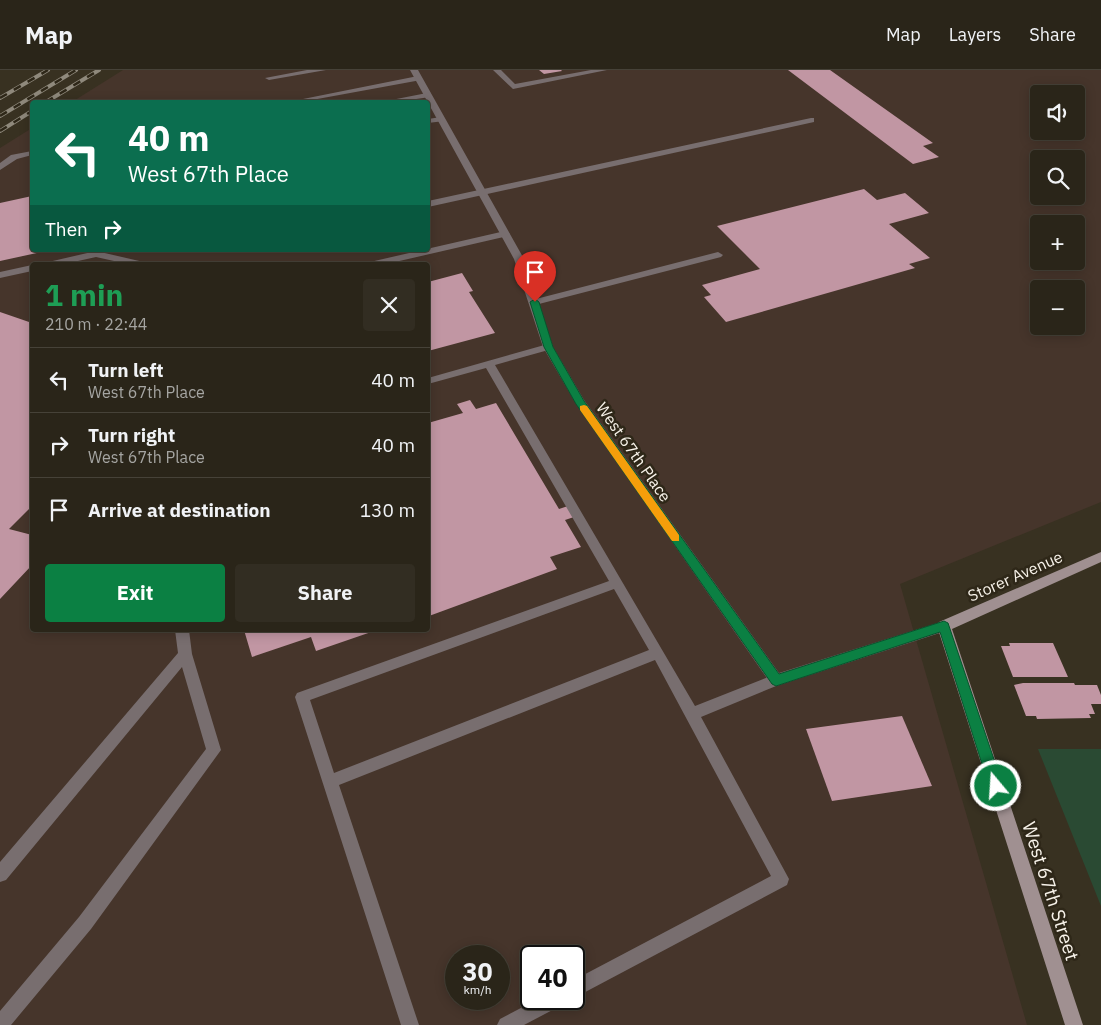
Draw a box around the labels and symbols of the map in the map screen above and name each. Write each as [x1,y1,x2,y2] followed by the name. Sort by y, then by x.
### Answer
[514,251,556,302] pin
[592,398,676,506] street label: West 67th Place
[965,546,1066,606] street label: Storer Avenue
[969,759,1021,811] position arrow
[1017,819,1085,963] street label: West 67th Street
[520,945,585,1010] speed limit sign: 40

